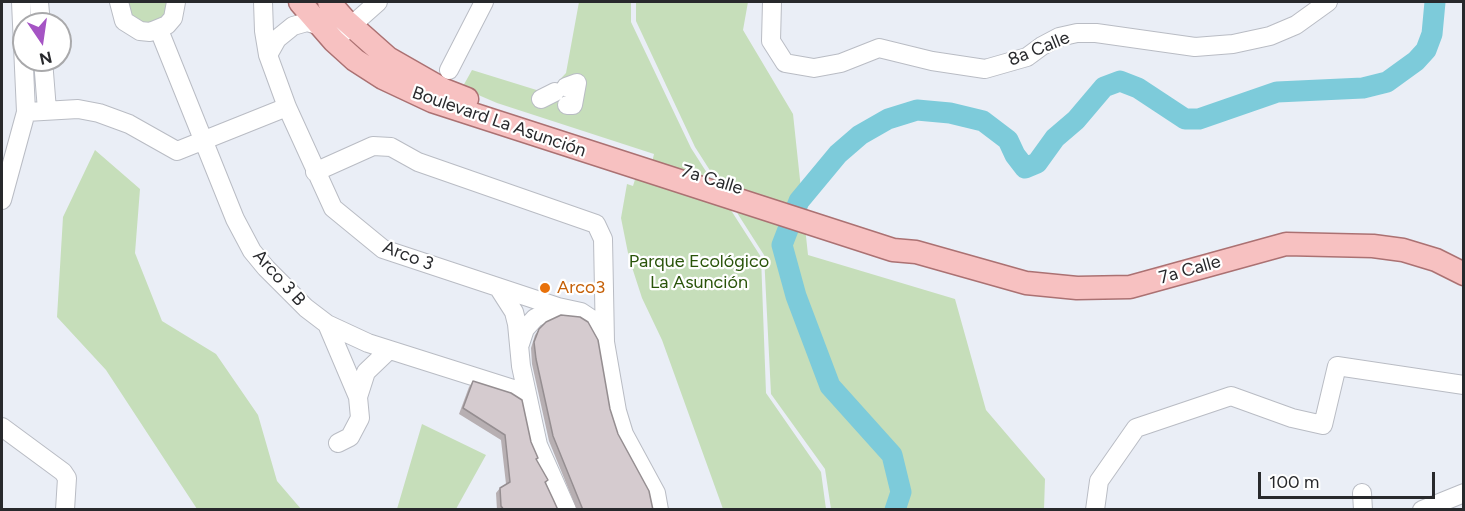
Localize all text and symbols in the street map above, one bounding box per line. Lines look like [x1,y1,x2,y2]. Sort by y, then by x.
north arrow [12,12,72,72]
street label: 8a Calle [1005,27,1073,71]
text: N [38,47,54,69]
street label: Boulevard La Asunción [409,82,589,162]
street label: 7a Calle [679,160,745,200]
street label: Arco 3 [380,236,436,276]
street label: Arco 3 B [248,245,310,311]
park label: Parque Ecológico La Asunción [629,251,769,294]
street label: 7a Calle [1157,251,1223,289]
place label: Arco3 [557,277,605,299]
marker: Arco3 [538,281,552,295]
scale bar [1261,460,1438,498]
text: 100 m [1269,471,1319,493]

